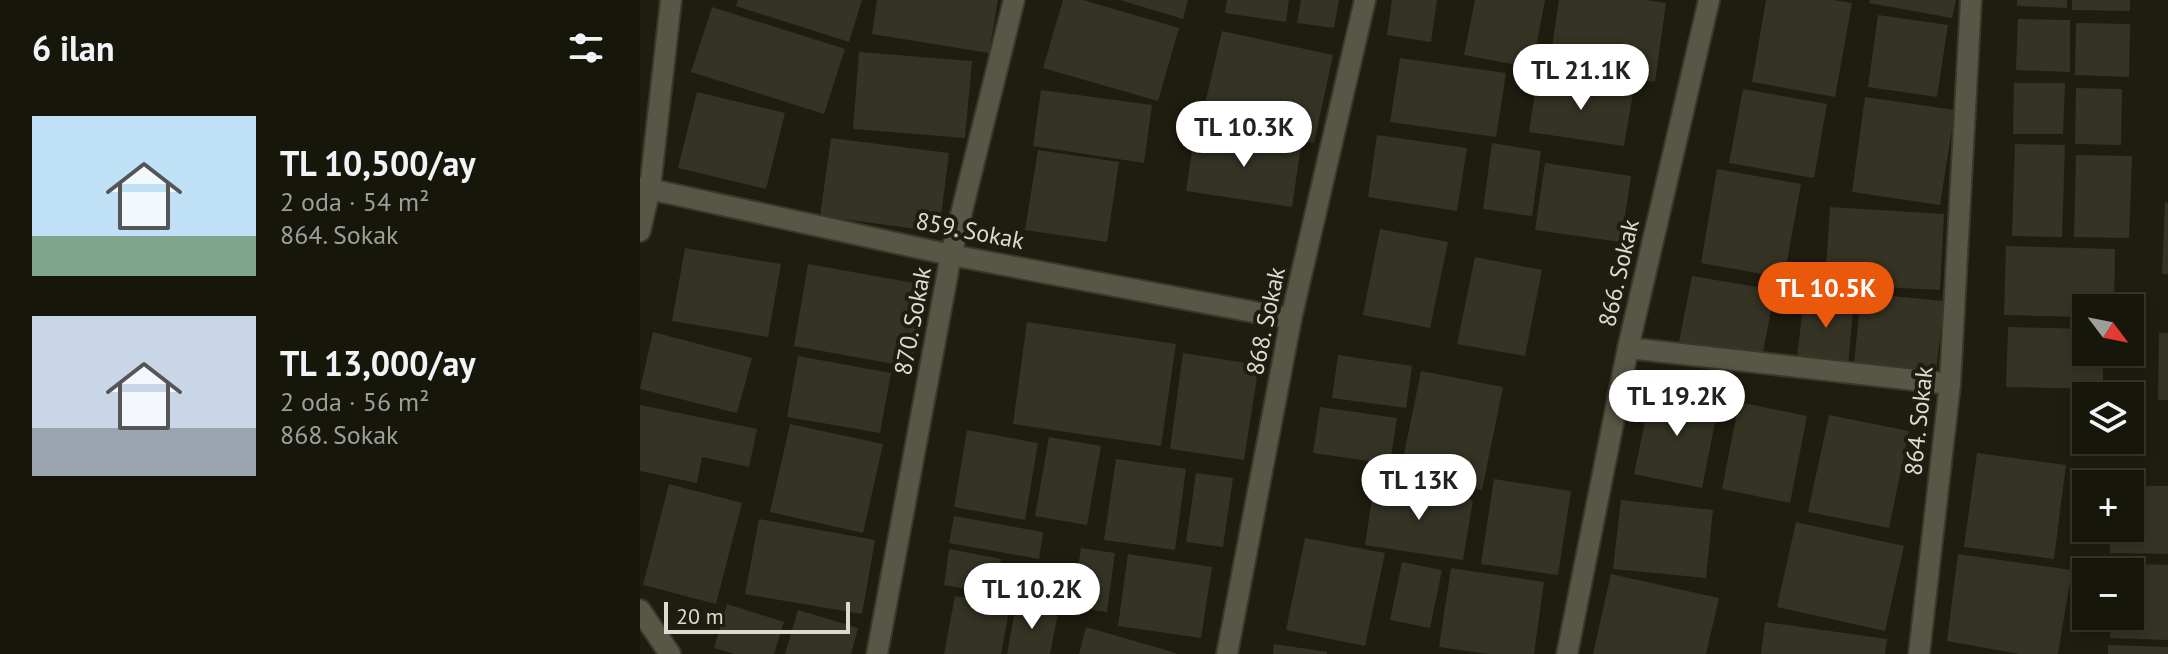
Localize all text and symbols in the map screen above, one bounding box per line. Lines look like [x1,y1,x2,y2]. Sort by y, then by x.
text: 6 ilan [32,26,114,70]
icon: filters [564,26,608,70]
pin: TL 21.1K [1498,44,1664,112]
text: TL 21.1K [1531,53,1631,86]
pin: TL 10.3K [1161,101,1327,169]
text: TL 10.3K [1194,110,1294,143]
text: TL 10,500/ay [280,141,476,185]
icon: home [96,148,192,244]
text: 2 oda · 54 m² [280,185,429,218]
street label: 859. Sokak [913,205,1027,256]
street label: 866. Sokak [1591,216,1646,330]
text: 864. Sokak [280,218,399,251]
pin: TL 10.5K [1743,262,1909,330]
street label: 870. Sokak [887,264,938,378]
street label: 868. Sokak [1239,264,1292,378]
text: TL 10.5K [1776,271,1876,304]
north arrow [2072,294,2144,366]
map controls [2072,294,2144,630]
text: TL 13,000/ay [280,341,476,385]
icon: home [96,348,192,444]
street label: 864. Sokak [1897,364,1940,477]
pin: TL 19.2K [1594,370,1760,438]
text: TL 19.2K [1627,379,1727,412]
button: layers [2072,382,2144,454]
text: 2 oda · 56 m² [280,385,429,418]
text: 868. Sokak [280,418,399,451]
pin: TL 13K [1354,454,1484,522]
text: TL 13K [1380,463,1459,496]
button: + [2072,470,2144,542]
button: − [2072,558,2144,630]
pin: TL 10.2K [949,563,1115,631]
text: TL 10.2K [982,572,1082,605]
scale bar [664,598,850,634]
text: 20 m [676,602,724,630]

